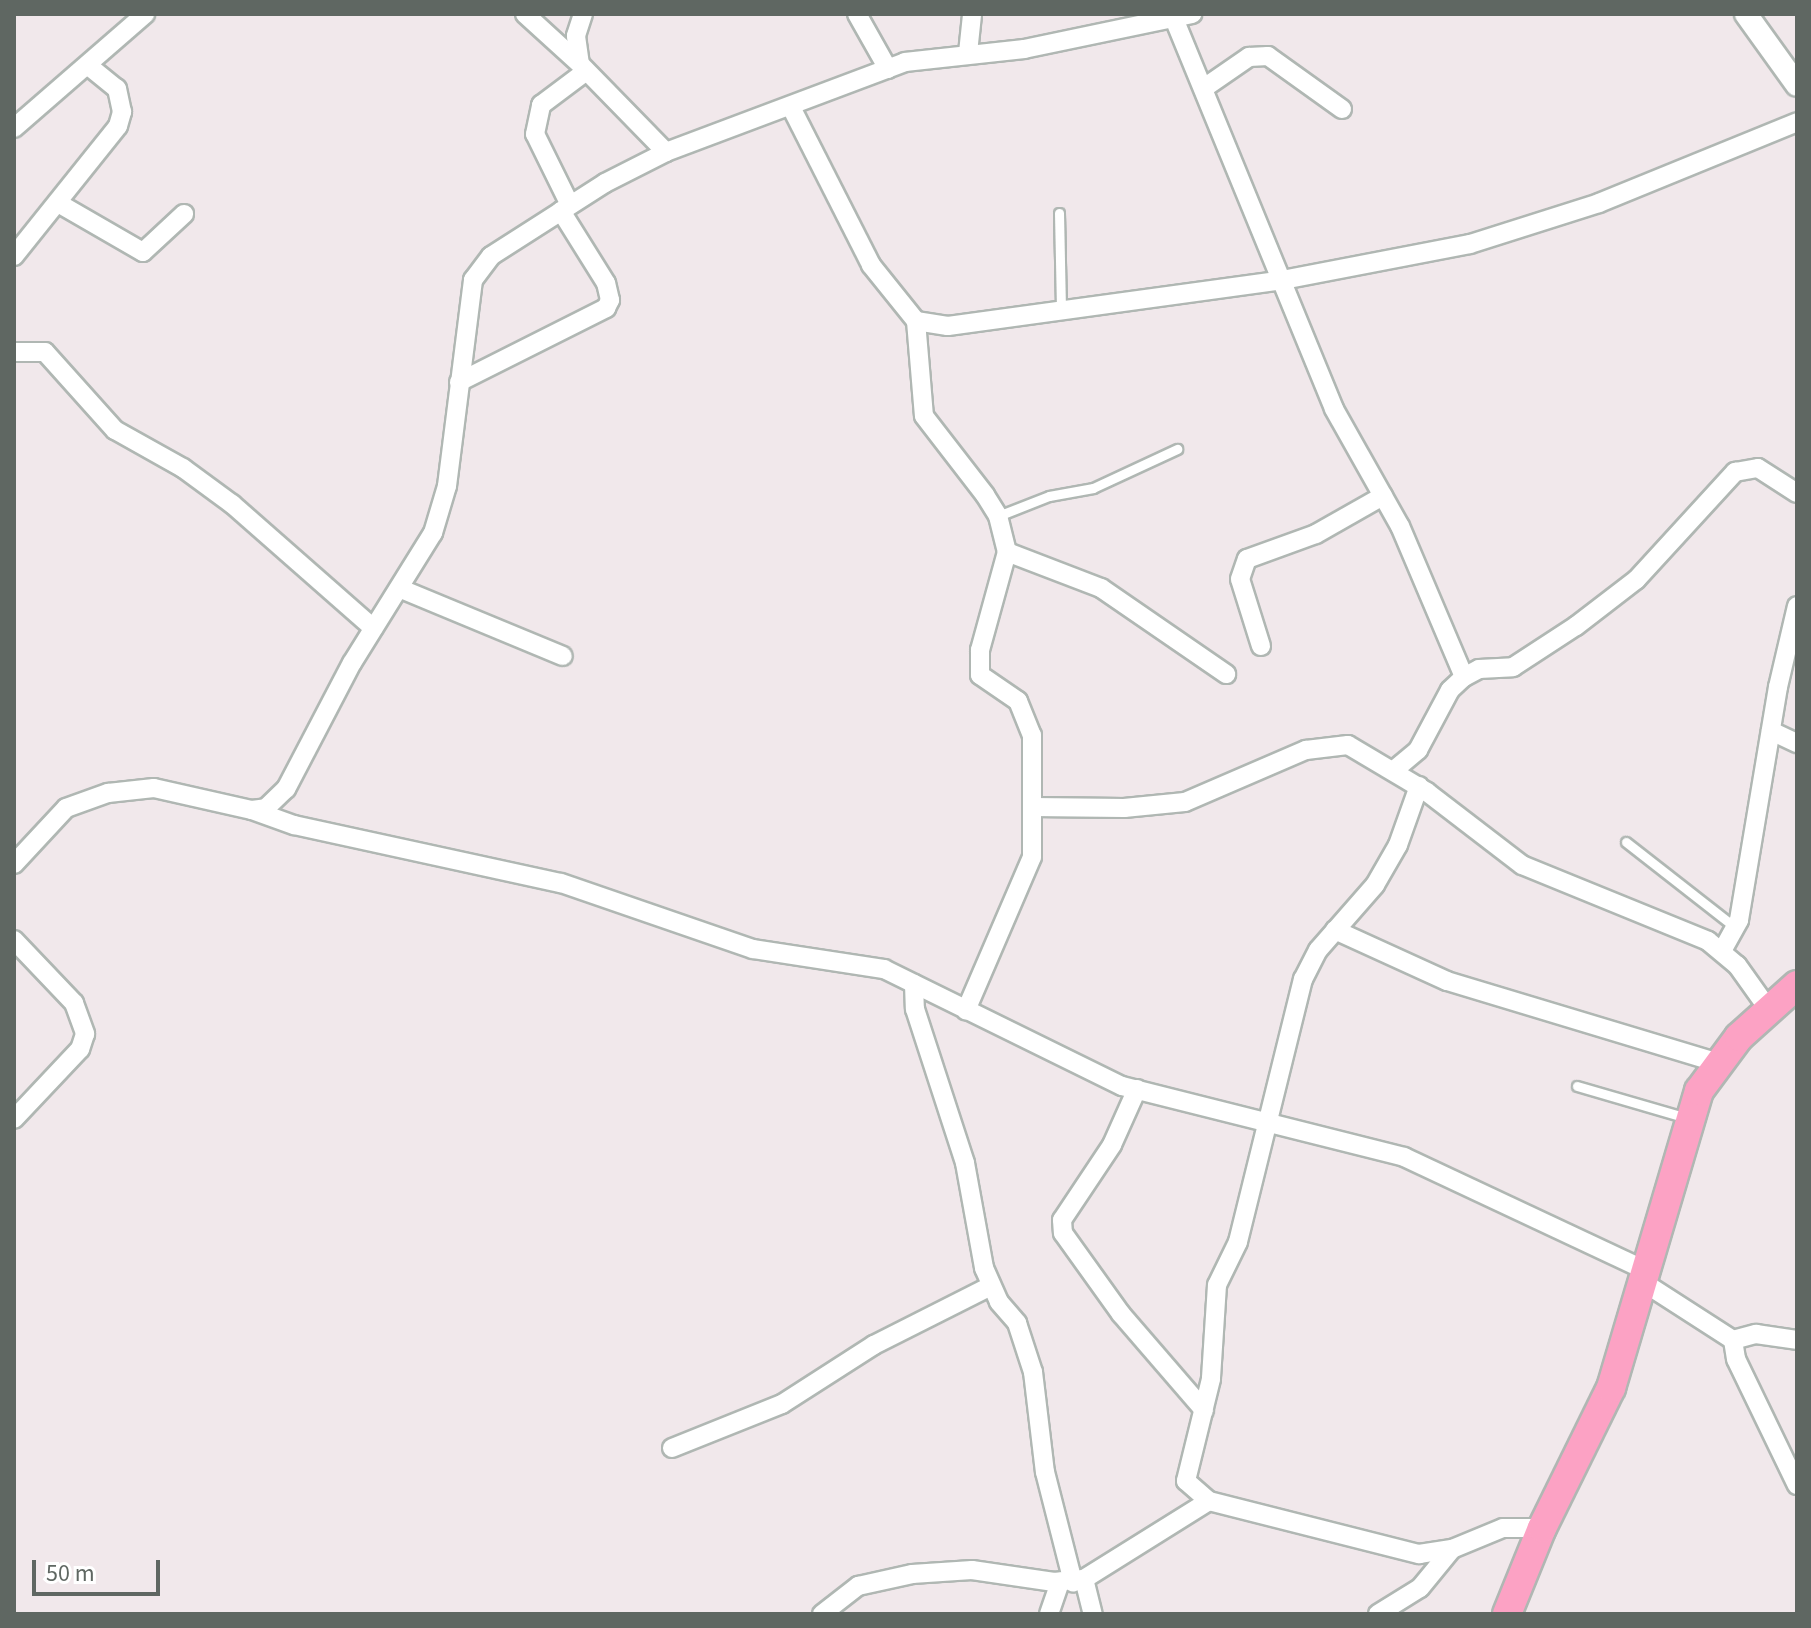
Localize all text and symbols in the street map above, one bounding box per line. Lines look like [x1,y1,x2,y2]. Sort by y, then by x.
scale bar [36,1544,164,1594]
text: 50 m [46,1556,95,1591]

